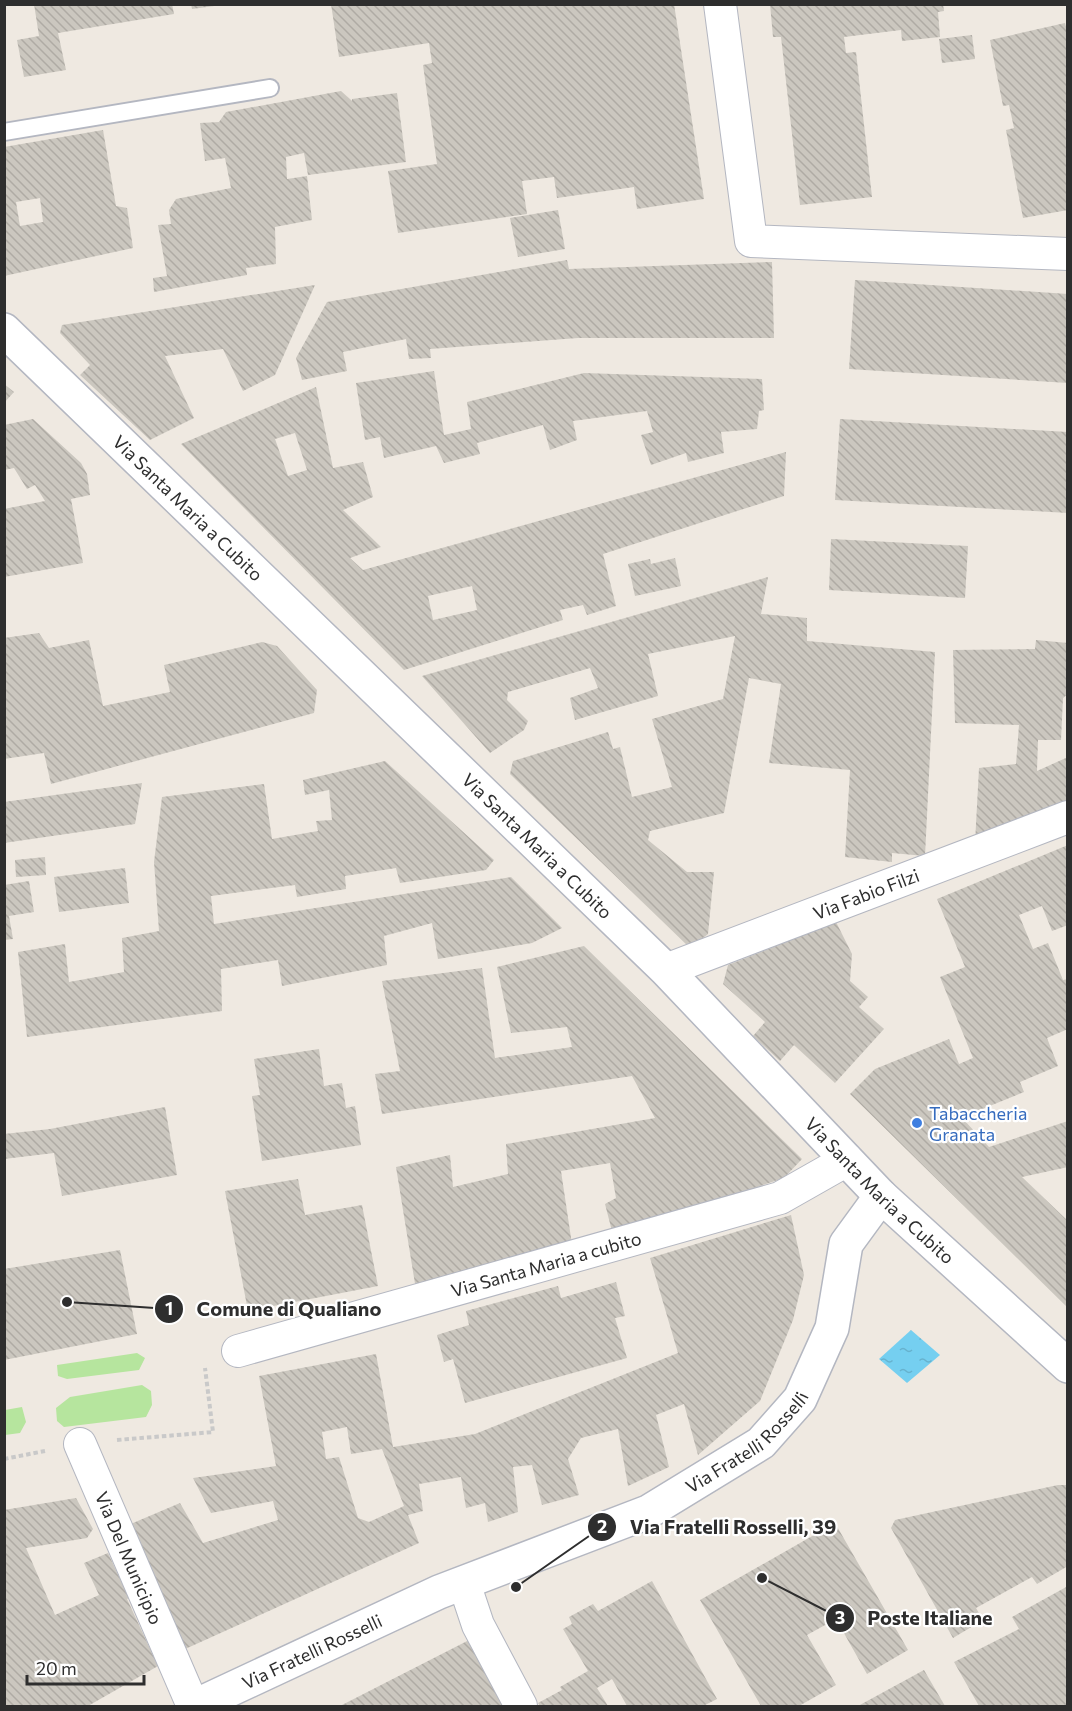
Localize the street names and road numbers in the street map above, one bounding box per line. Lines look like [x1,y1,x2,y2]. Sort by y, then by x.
street label: Via Santa Maria a Cubito [108,430,268,585]
street label: Via Santa Maria a Cubito [458,768,617,923]
street label: Via Fabio Filzi [810,864,922,924]
street label: Via Santa Maria a Cubito [801,1112,959,1268]
street label: Via Santa Maria a cubito [448,1227,644,1301]
street label: Via Fratelli Rosselli [681,1388,813,1497]
street label: Via Del Municipio [91,1488,167,1628]
street label: Via Fratelli Rosselli [238,1609,385,1694]

